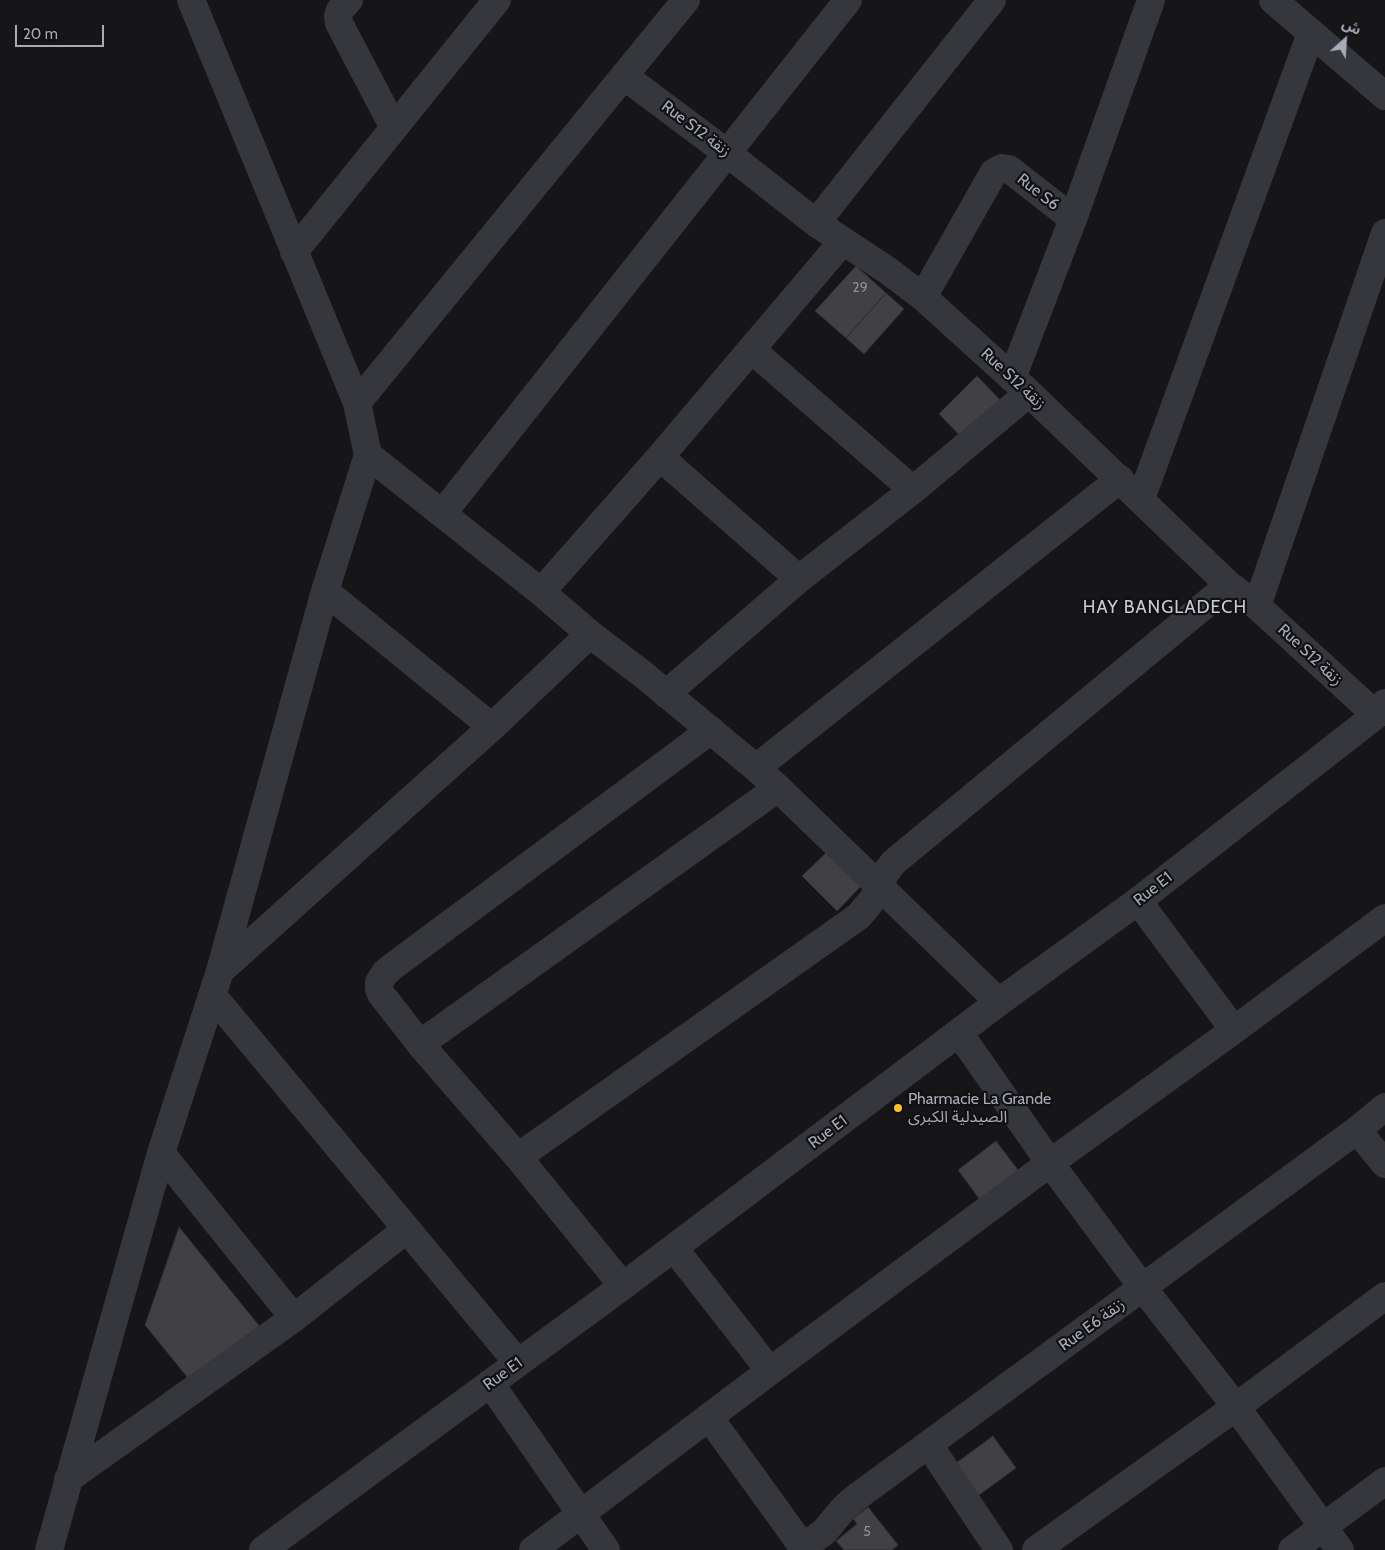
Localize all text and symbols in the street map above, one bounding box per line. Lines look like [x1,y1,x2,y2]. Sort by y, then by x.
text: ش [1339,14,1364,39]
scale bar [18,15,106,47]
north arrow [1320,15,1370,65]
text: 20 m [23,25,58,43]
street label: Rue S12 زنقة [658,97,734,161]
street label: Rue S6 [1013,170,1063,214]
house number: 29 [852,280,868,296]
street label: Rue S12 زنقة [977,344,1049,414]
district label: HAY BANGLADECH [1081,597,1249,619]
street label: Rue S12 زنقة [1274,620,1346,690]
street label: Rue E1 [1130,868,1176,910]
place label: Pharmacie La Grande الصيدلية الكبرى [908,1089,1051,1127]
marker: Pharmacie La Grande الصيدلية الكبرى [892,1102,904,1114]
street label: Rue E1 [805,1111,851,1153]
street label: Rue E6 زنقة [1055,1295,1129,1355]
street label: Rue E1 [480,1353,526,1395]
house number: 5 [863,1524,871,1540]

